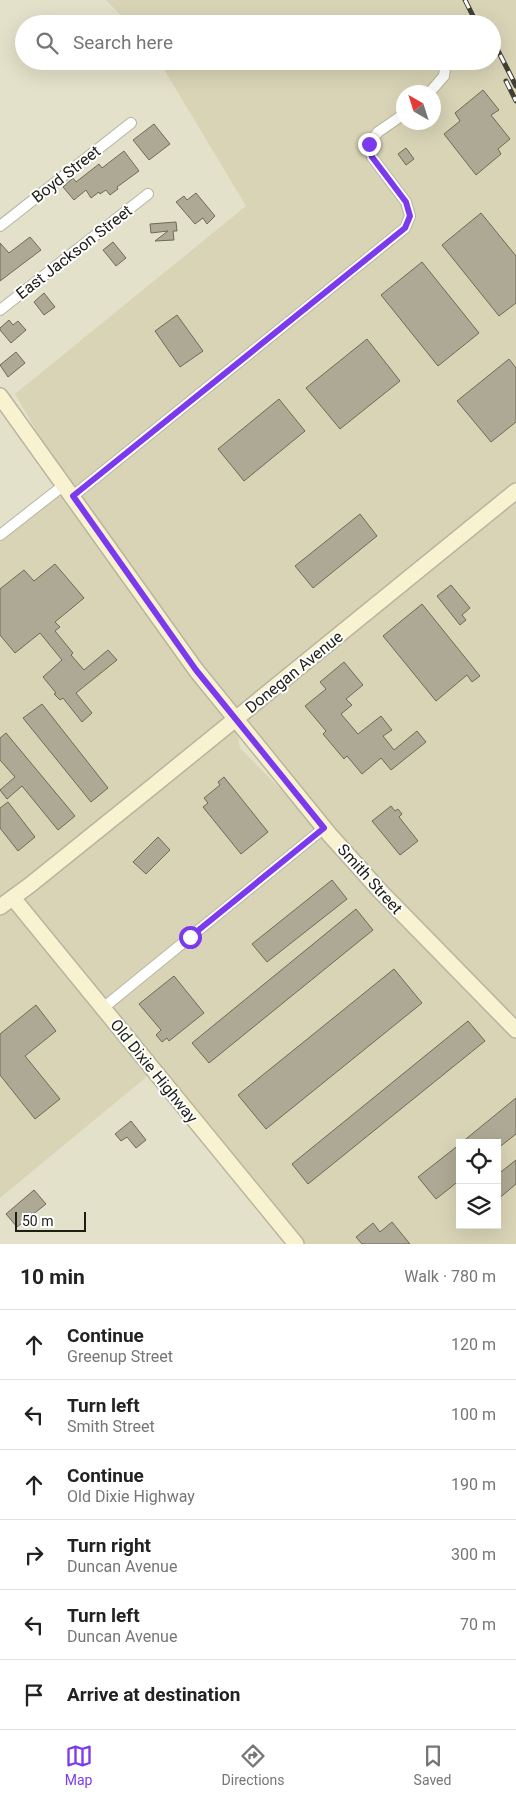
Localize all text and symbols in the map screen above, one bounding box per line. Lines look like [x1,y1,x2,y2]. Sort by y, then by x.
search box [15,15,501,70]
icon: search [33,29,61,57]
text: Search here [73,31,173,54]
north arrow [396,85,441,130]
route end [358,133,381,156]
street label: Boyd Street [28,141,104,207]
street label: East Jackson Street [12,201,136,303]
street label: Donegan Avenue [241,627,347,717]
street label: Smith Street [334,840,406,918]
route start [179,926,202,949]
street label: Old Dixie Highway [106,1015,202,1127]
map controls [456,1139,501,1229]
button: locate [456,1139,501,1184]
button: layers [456,1184,501,1229]
scale bar [15,1209,86,1232]
text: 50 m [22,1213,54,1229]
text: 10 min [20,1265,85,1289]
text: Walk · 780 m [404,1267,496,1286]
text: Continue [67,1324,144,1347]
icon: ahead [20,1331,48,1359]
text: 120 m [451,1335,496,1354]
text: Greenup Street [67,1347,173,1366]
text: Turn left [67,1394,140,1417]
icon: left [20,1401,48,1429]
text: 100 m [451,1405,496,1424]
text: Smith Street [67,1417,155,1436]
text: Continue [67,1464,144,1487]
icon: ahead [20,1471,48,1499]
text: 190 m [451,1475,496,1494]
text: Old Dixie Highway [67,1487,195,1506]
text: Turn right [67,1534,151,1557]
icon: right [20,1541,48,1569]
text: 300 m [451,1545,496,1564]
text: Duncan Avenue [67,1557,177,1576]
text: Turn left [67,1604,140,1627]
icon: left [20,1611,48,1639]
text: 70 m [460,1615,496,1634]
text: Duncan Avenue [67,1627,177,1646]
icon: arrive [20,1681,48,1709]
text: Arrive at destination [67,1683,240,1706]
tab: Map [65,1742,93,1788]
tab: Directions [222,1742,285,1788]
tab: Saved [414,1742,451,1788]

